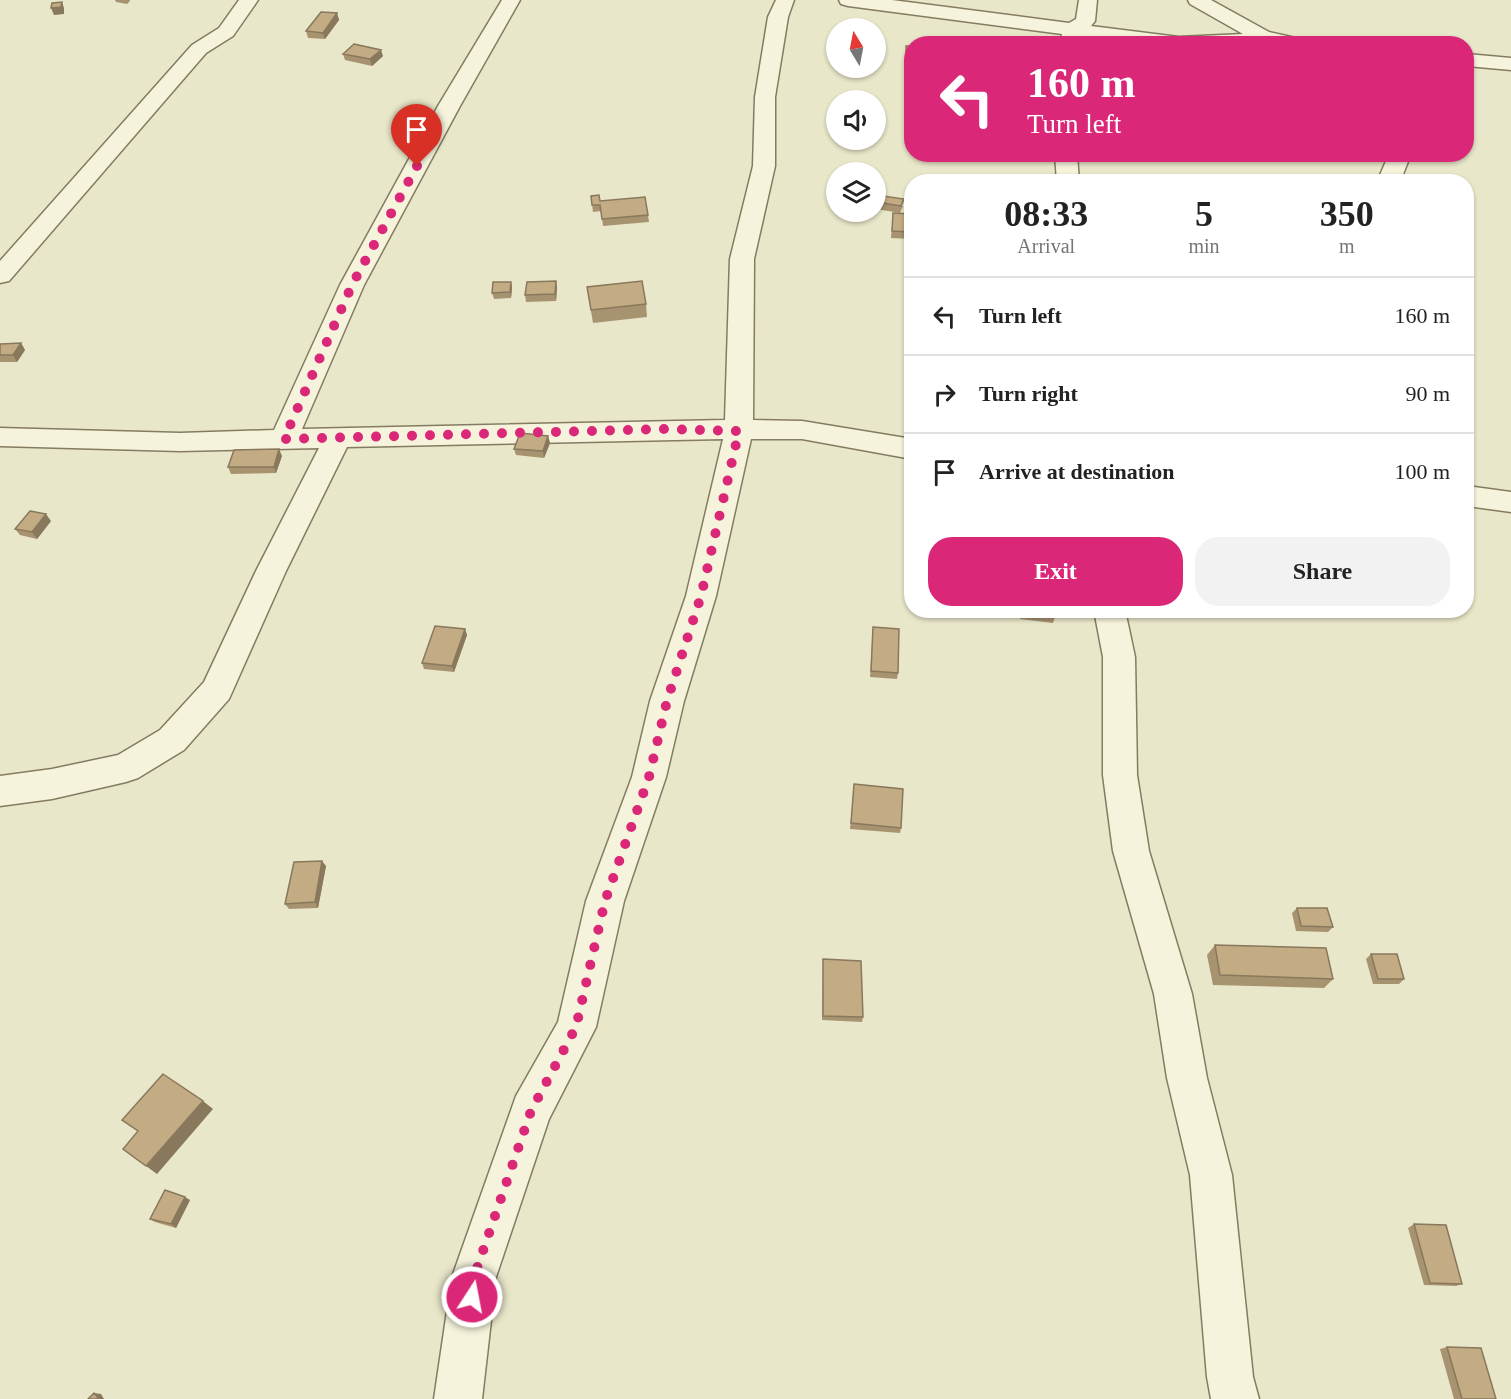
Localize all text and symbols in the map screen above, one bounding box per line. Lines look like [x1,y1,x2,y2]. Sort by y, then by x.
north arrow [826,18,886,78]
map controls [826,18,886,222]
icon: left [928,60,1006,138]
text: 160 m [1027,60,1136,106]
button: sound [826,90,886,150]
pin [391,104,442,166]
text: Turn left [1027,109,1121,139]
icon: arrive [400,113,433,146]
button: layers [826,162,886,222]
text: 08:33 [1004,194,1088,234]
text: 5 [1195,194,1213,234]
text: 350 [1320,194,1374,234]
text: Arrival [1017,235,1075,257]
text: min [1188,235,1220,257]
text: m [1339,235,1355,257]
icon: left [928,300,961,333]
text: Turn left [979,303,1062,328]
text: 160 m [1394,303,1450,328]
icon: right [928,378,961,411]
text: Turn right [979,381,1078,406]
text: 90 m [1405,381,1450,406]
icon: arrive [928,456,961,489]
text: Arrive at destination [979,459,1175,484]
text: 100 m [1394,459,1450,484]
button: Exit [928,537,1183,606]
button: Share [1195,537,1450,606]
position arrow [440,1265,504,1329]

